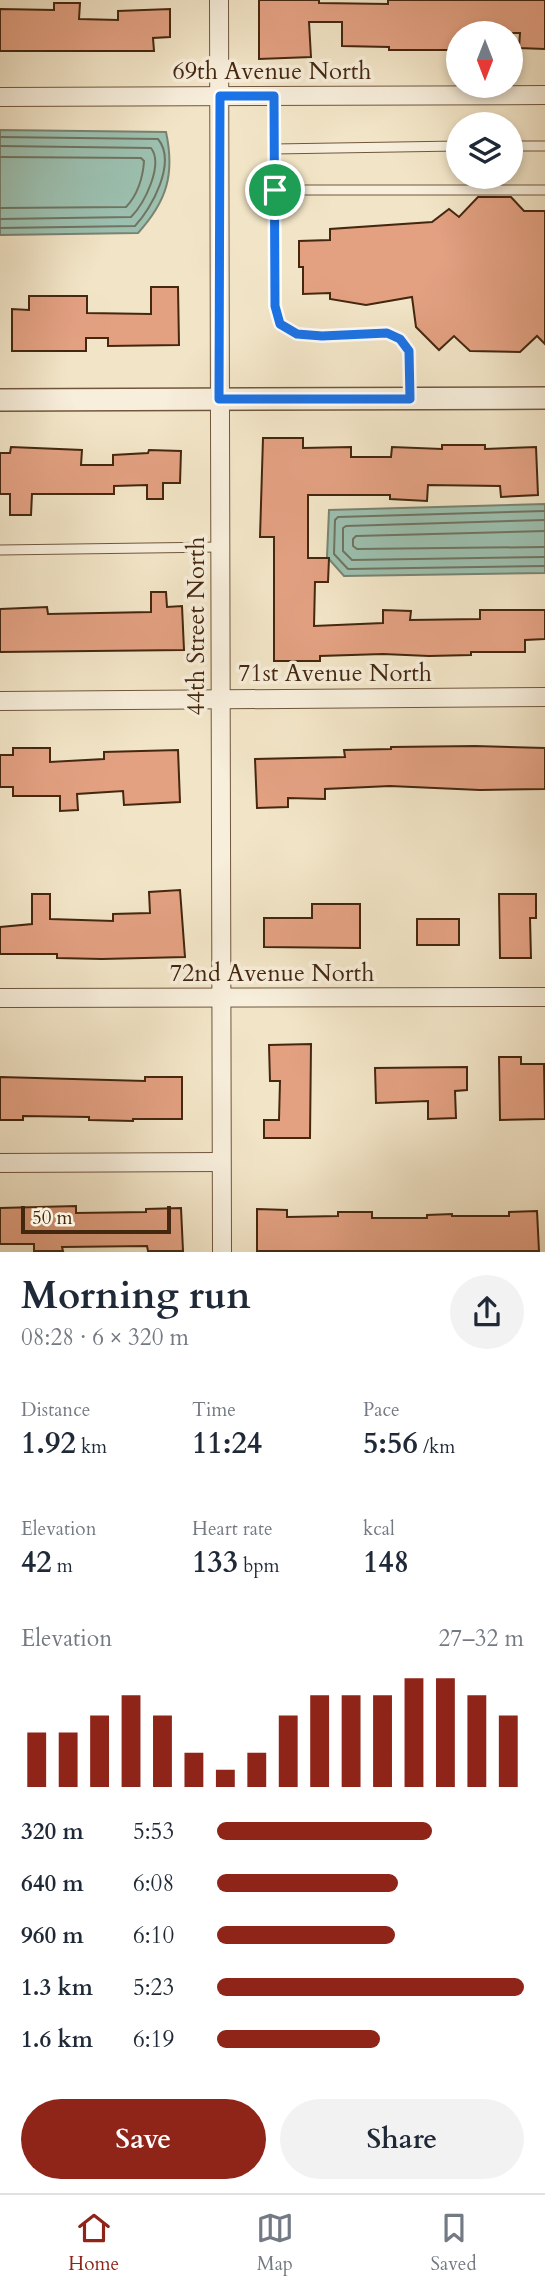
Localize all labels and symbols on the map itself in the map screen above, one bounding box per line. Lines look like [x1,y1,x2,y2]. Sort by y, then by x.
north arrow [446,21,523,98]
street label: 69th Avenue North [172,55,372,88]
pin [245,160,305,220]
street label: 44th Street North [180,537,213,715]
street label: 71st Avenue North [238,657,432,690]
street label: 72nd Avenue North [170,957,374,990]
scale bar [21,1202,172,1234]

